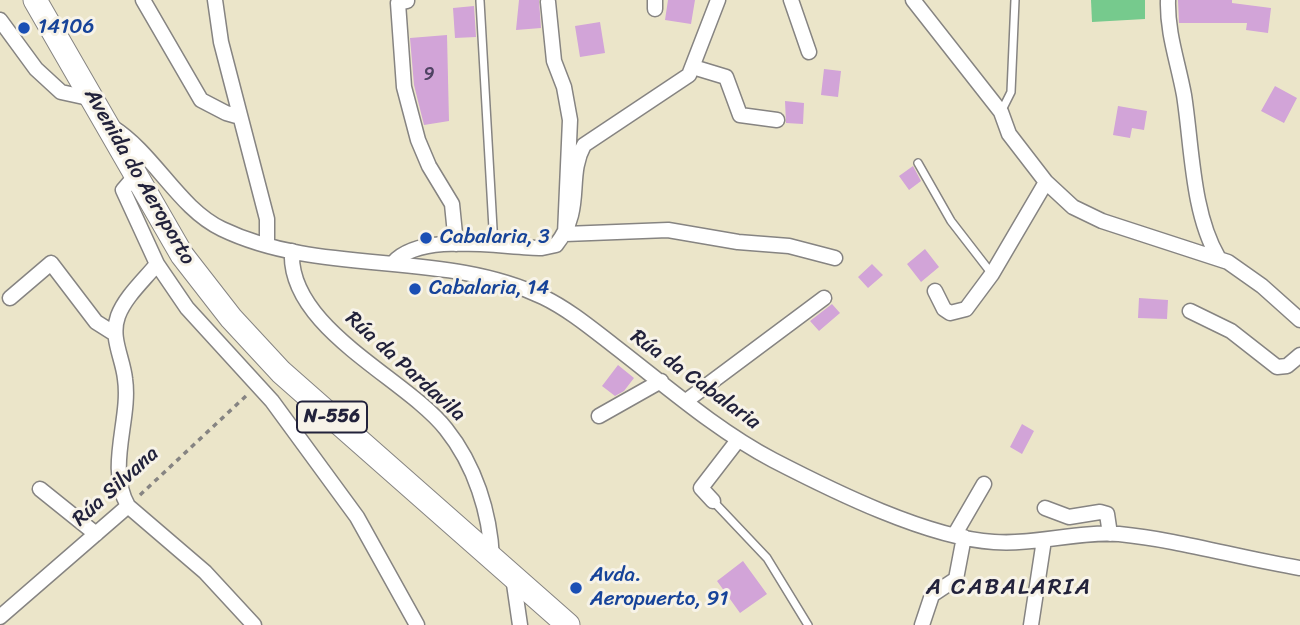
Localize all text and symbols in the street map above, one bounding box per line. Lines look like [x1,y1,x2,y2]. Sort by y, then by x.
place label: 14106 [38,15,94,41]
marker: 14106 [16,20,32,36]
house number: 9 [423,64,435,86]
street label: Avenida do Aeroporto [78,84,200,270]
place label: Cabalaria, 3 [440,225,550,251]
marker: Cabalaria, 3 [418,230,434,246]
place label: Cabalaria, 14 [429,276,549,302]
marker: Cabalaria, 14 [407,281,423,297]
street label: Rúa da Pardavila [340,307,470,427]
street label: Rúa da Cabalaria [625,324,765,436]
road number: N-556 [297,402,367,432]
street label: Rúa Silvana [68,442,164,532]
place label: Avda. Aeropuerto, 91 [590,563,728,613]
district label: A CABALARIA [927,574,1091,602]
marker: Avda. Aeropuerto, 91 [568,580,584,596]

